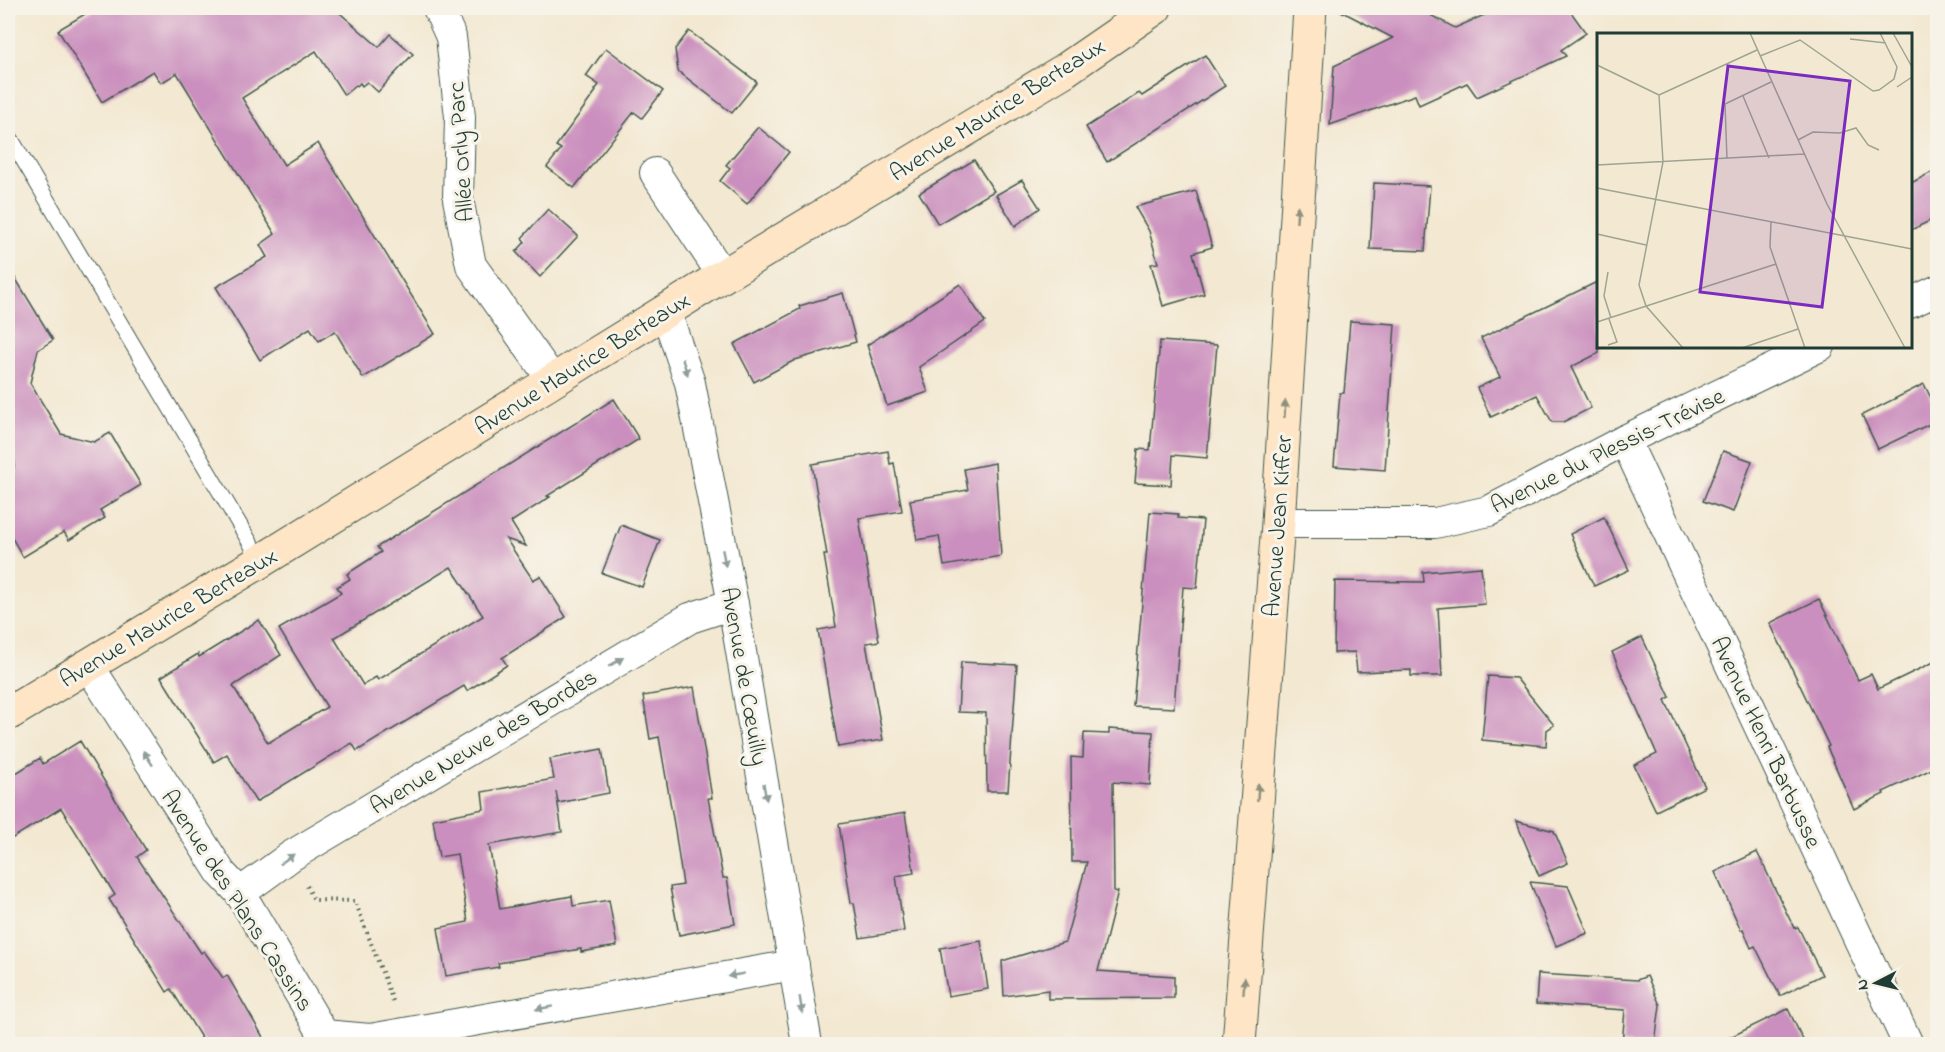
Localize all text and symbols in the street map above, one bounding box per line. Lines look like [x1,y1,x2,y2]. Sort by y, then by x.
street label: Avenue Maurice Berteaux [884,30,1113,192]
inset map [1597,33,1912,348]
street label: Allée Orly Parc [440,80,486,223]
one-way arrow [1293,205,1302,224]
street label: Avenue Maurice Berteaux [469,284,698,446]
one-way arrow [681,359,690,377]
street label: Avenue du Plessis-Trévise [1485,380,1731,524]
one-way arrow [1281,399,1290,418]
street label: Avenue Jean Kiffer [1256,433,1303,618]
street label: Avenue Maurice Berteaux [54,540,285,698]
one-way arrow [720,549,730,568]
street label: Avenue de Cœuilly [709,584,775,769]
street label: Avenue Henri Barbusse [1700,631,1829,855]
one-way arrow [608,656,624,667]
street label: Avenue Neuve des Bordes [364,661,605,825]
one-way arrow [142,750,153,766]
one-way arrow [761,782,770,801]
one-way arrow [1253,782,1263,801]
street label: Avenue des Plans Cassins [151,783,321,1019]
one-way arrow [278,853,294,865]
north arrow [1846,953,1906,1013]
one-way arrow [727,971,746,980]
one-way arrow [1239,977,1248,996]
text: N [1851,978,1876,991]
one-way arrow [796,995,805,1014]
one-way arrow [535,1004,554,1013]

